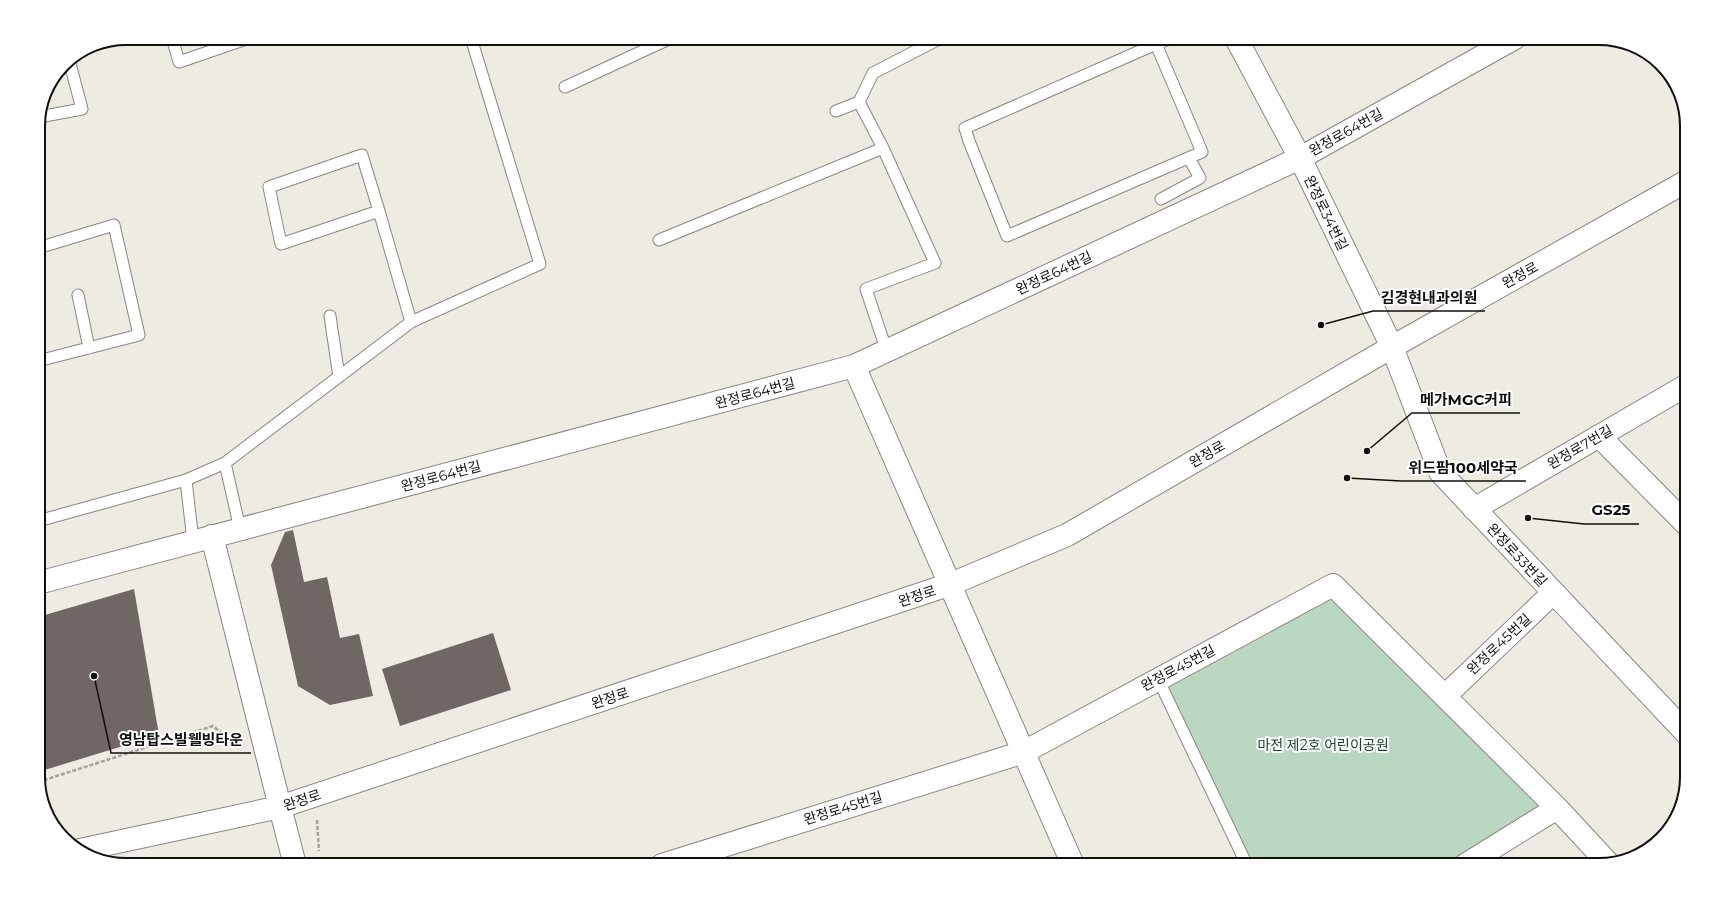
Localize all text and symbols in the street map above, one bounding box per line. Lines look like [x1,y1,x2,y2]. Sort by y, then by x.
street label: 완정로64번길 [1306,104,1386,160]
street label: 완정로34번길 [1300,172,1352,254]
street label: 완정로64번길 [1013,247,1095,299]
street label: 완정로 [1499,258,1541,292]
callout: 김경현내과의원 [1373,284,1485,311]
text: 김경현내과의원 [1381,288,1477,307]
street label: 완정로64번길 [713,374,797,412]
callout: 메가MGC커피 [1412,386,1520,413]
text: 메가MGC커피 [1420,390,1512,409]
street label: 완정로7번길 [1544,421,1616,473]
street label: 완정로 [1186,436,1228,471]
callout: 위드팜100세약국 [1401,454,1526,481]
street label: 완정로64번길 [399,457,483,495]
text: 위드팜100세약국 [1408,458,1518,477]
callout: GS25 [1584,497,1639,524]
text: GS25 [1592,500,1631,519]
street label: 완정로33번길 [1483,520,1551,590]
street label: 완정로 [896,581,938,611]
street label: 완정로45번길 [1463,610,1535,678]
street label: 완정로45번길 [1138,641,1218,695]
street label: 완정로 [589,683,631,713]
callout: 영남탑스빌웰빙타운 [111,726,251,753]
text: 영남탑스빌웰빙타운 [119,730,243,749]
park label: 마전 제2호 어린이공원 [1257,736,1389,754]
street label: 완정로 [281,785,323,815]
street label: 완정로45번길 [801,787,885,829]

